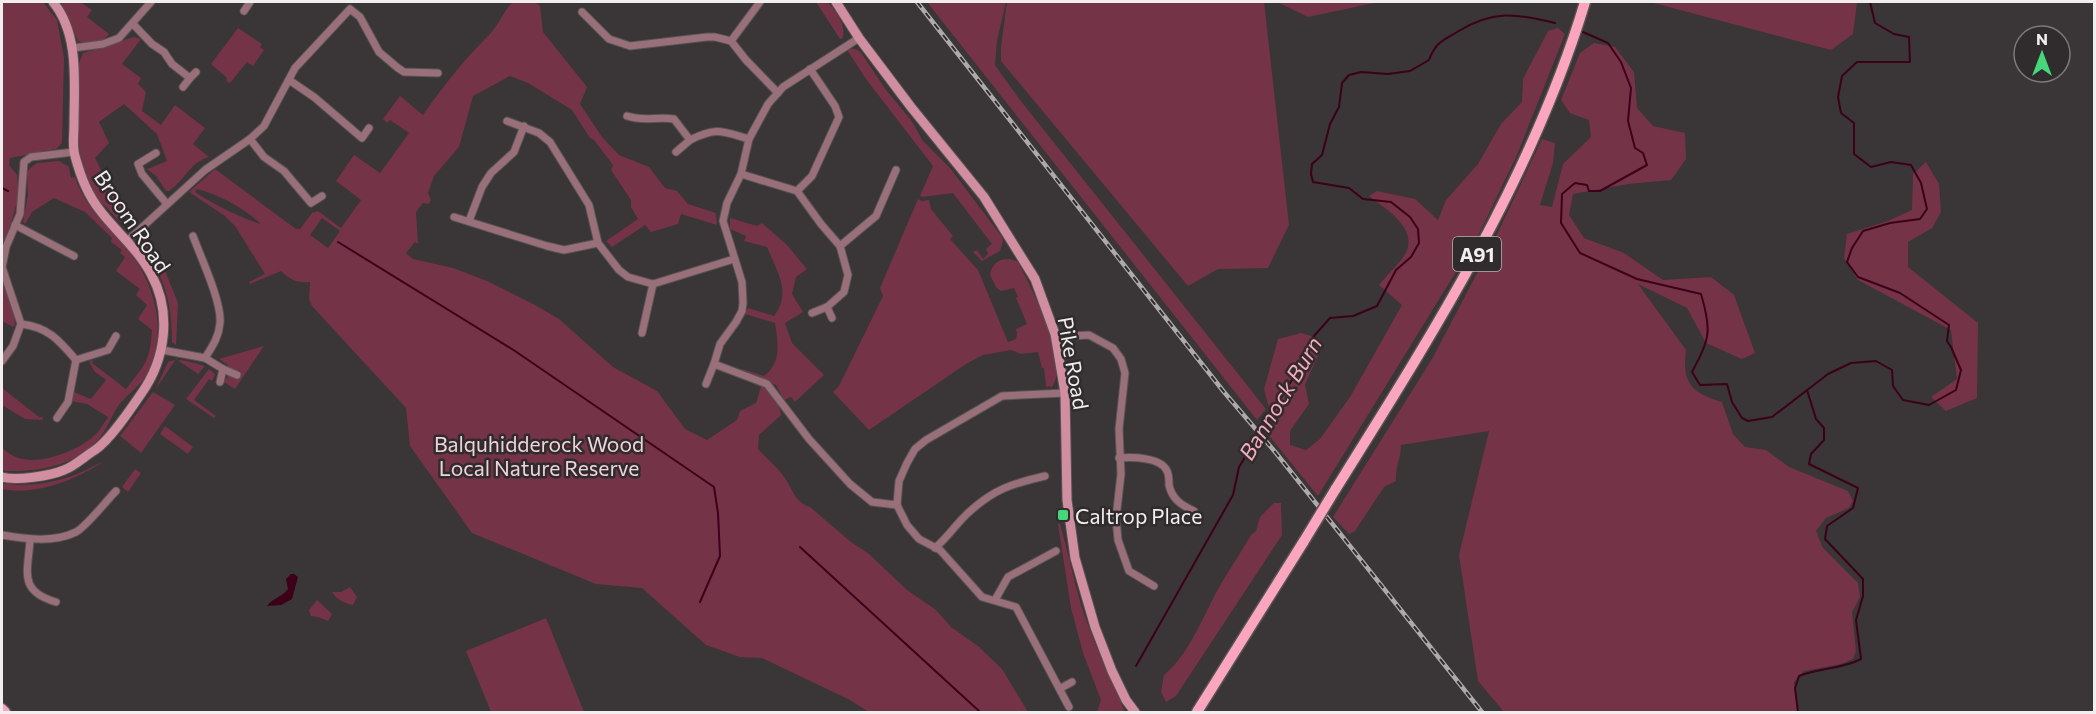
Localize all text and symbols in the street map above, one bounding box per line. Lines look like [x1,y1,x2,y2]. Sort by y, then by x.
north arrow [2012,24,2072,84]
text: N [2036,29,2048,48]
street label: Broom Road [90,165,176,277]
road number: A91 [1453,237,1501,271]
street label: Pike Road [1054,315,1094,411]
water label: Bannock Burn [1233,331,1327,465]
park label: Balquhidderock Wood Local Nature Reserve [434,431,644,480]
place label: Caltrop Place [1075,503,1202,528]
marker: Caltrop Place [1056,508,1070,522]

